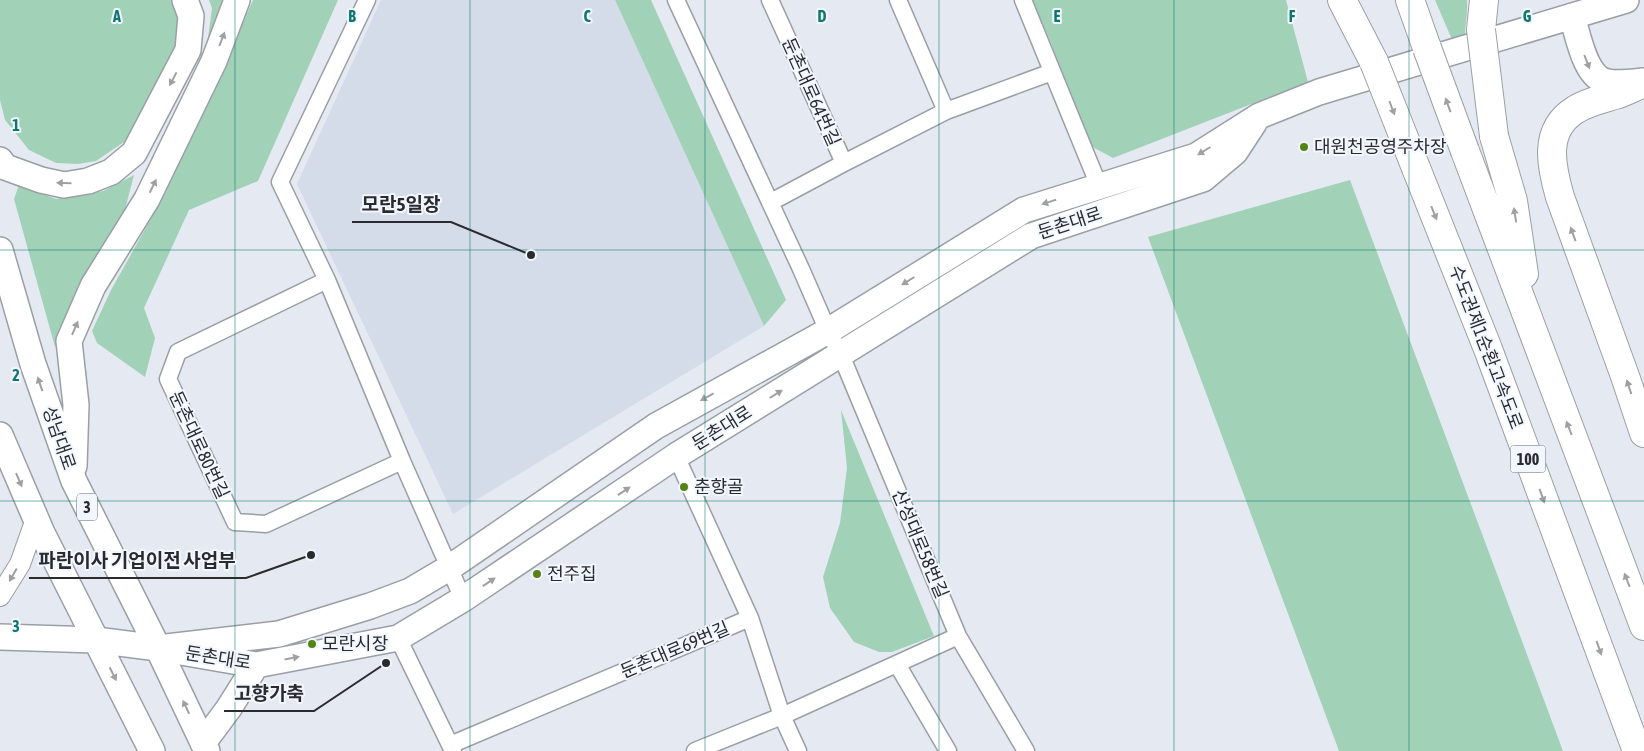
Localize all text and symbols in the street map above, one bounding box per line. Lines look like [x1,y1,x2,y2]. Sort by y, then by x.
text: A [112,7,121,25]
text: B [348,7,356,25]
text: C [583,7,591,25]
text: D [818,7,827,25]
text: E [1054,7,1061,25]
text: F [1289,7,1296,25]
text: G [1523,7,1532,25]
one-way arrow [218,31,226,46]
street label: 둔촌대로64번길 [778,34,845,149]
one-way arrow [1584,55,1591,70]
one-way arrow [169,71,177,86]
one-way arrow [1444,97,1452,112]
one-way arrow [1389,100,1396,115]
text: 1 [12,116,20,134]
place label: 대원천공영주차장 [1314,136,1446,157]
marker: 대원천공영주차장 [1298,141,1310,153]
one-way arrow [1197,146,1210,156]
one-way arrow [56,179,72,187]
one-way arrow [149,179,157,194]
callout: 모란5일장 [352,188,451,222]
text: 모란5일장 [362,193,440,215]
one-way arrow [1042,198,1057,206]
street label: 둔촌대로 [1035,202,1105,243]
one-way arrow [1430,206,1438,221]
one-way arrow [1511,207,1519,223]
one-way arrow [1569,226,1577,241]
street label: 수도권제1순환고속도로 [1445,262,1527,432]
one-way arrow [902,277,915,286]
one-way arrow [71,321,79,335]
text: 2 [12,366,20,384]
one-way arrow [36,376,44,391]
one-way arrow [1624,379,1632,394]
street label: 둔촌대로80번길 [165,388,234,502]
one-way arrow [769,390,783,399]
one-way arrow [701,393,714,402]
street label: 둔촌대로 [688,401,755,454]
street label: 성남대로 [39,403,80,473]
one-way arrow [1565,421,1572,436]
road number: 100 [1510,446,1546,472]
one-way arrow [16,473,24,487]
place label: 춘향골 [694,476,744,497]
marker: 춘향골 [678,481,690,493]
one-way arrow [618,486,631,496]
street label: 산성대로58번길 [888,486,953,601]
one-way arrow [1538,489,1546,504]
road number: 3 [77,494,97,520]
callout: 파란이사 기업이전 사업부 [29,544,246,578]
text: 파란이사 기업이전 사업부 [38,549,236,571]
place label: 전주집 [547,563,597,584]
one-way arrow [9,568,18,581]
marker: 전주집 [531,568,543,580]
one-way arrow [1623,573,1630,588]
one-way arrow [483,577,496,587]
text: 3 [12,617,20,635]
street label: 둔촌대로69번길 [617,617,732,682]
place label: 모란시장 [322,633,388,654]
marker: 모란시장 [306,638,318,650]
one-way arrow [1595,641,1603,656]
street label: 둔촌대로 [184,642,252,673]
one-way arrow [285,654,300,662]
one-way arrow [109,666,117,681]
callout: 고향가축 [224,677,314,711]
text: 고향가축 [234,682,304,704]
one-way arrow [181,700,189,714]

